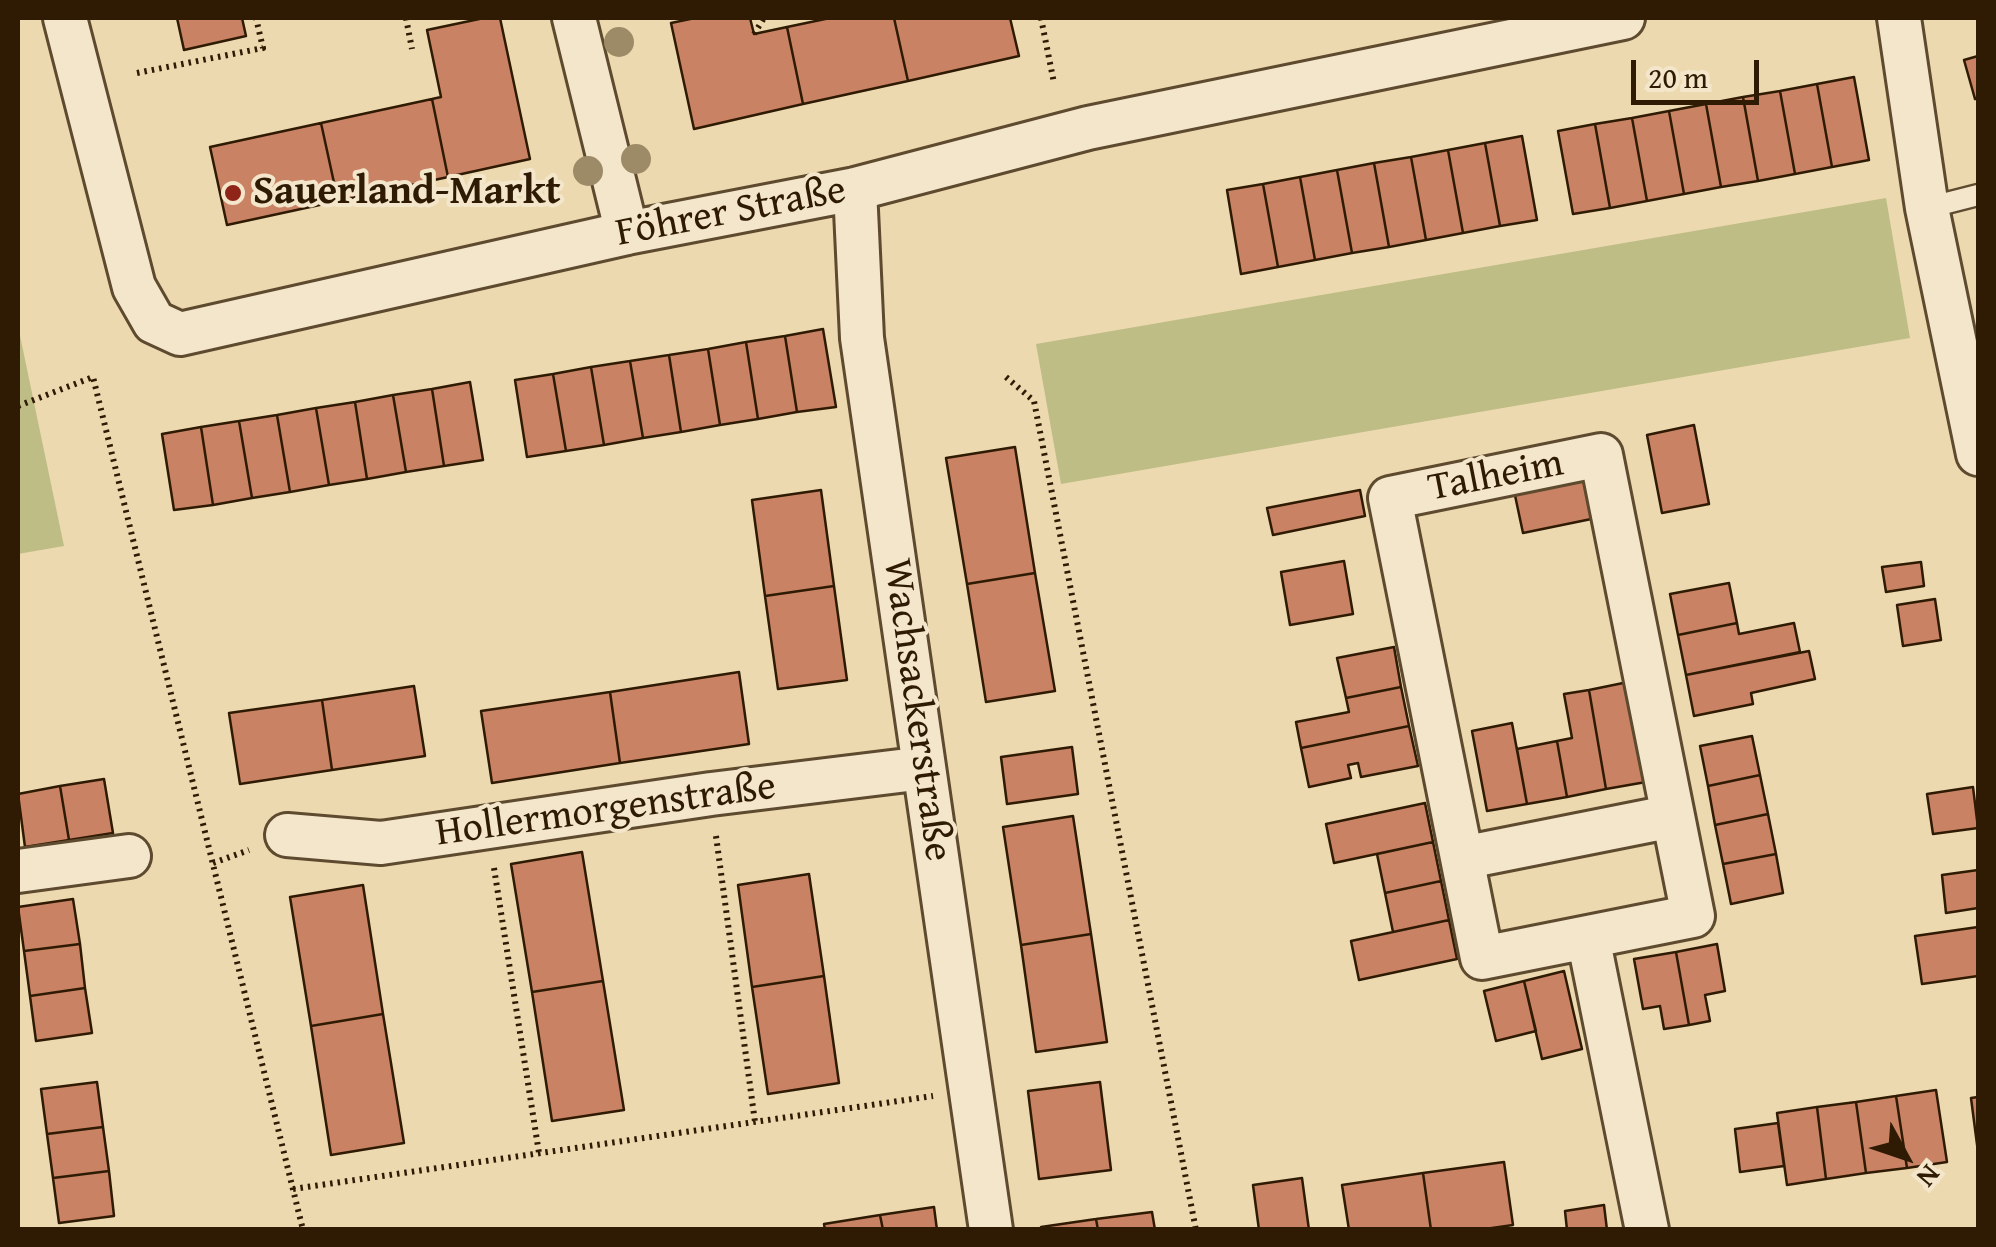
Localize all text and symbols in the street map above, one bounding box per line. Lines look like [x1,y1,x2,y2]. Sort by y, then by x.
scale bar [1636,40,1764,102]
text: 20 m [1648,55,1708,99]
street label: Föhrer Straße [612,167,850,259]
place label: Sauerland-Markt [253,169,561,217]
marker: Sauerland-Markt [222,182,244,204]
street label: Talheim [1425,440,1567,514]
street label: Wachsackerstraße [871,556,961,864]
street label: Hollermorgenstraße [433,763,779,859]
north arrow [1856,1107,1956,1207]
text: N [1908,1156,1951,1197]

